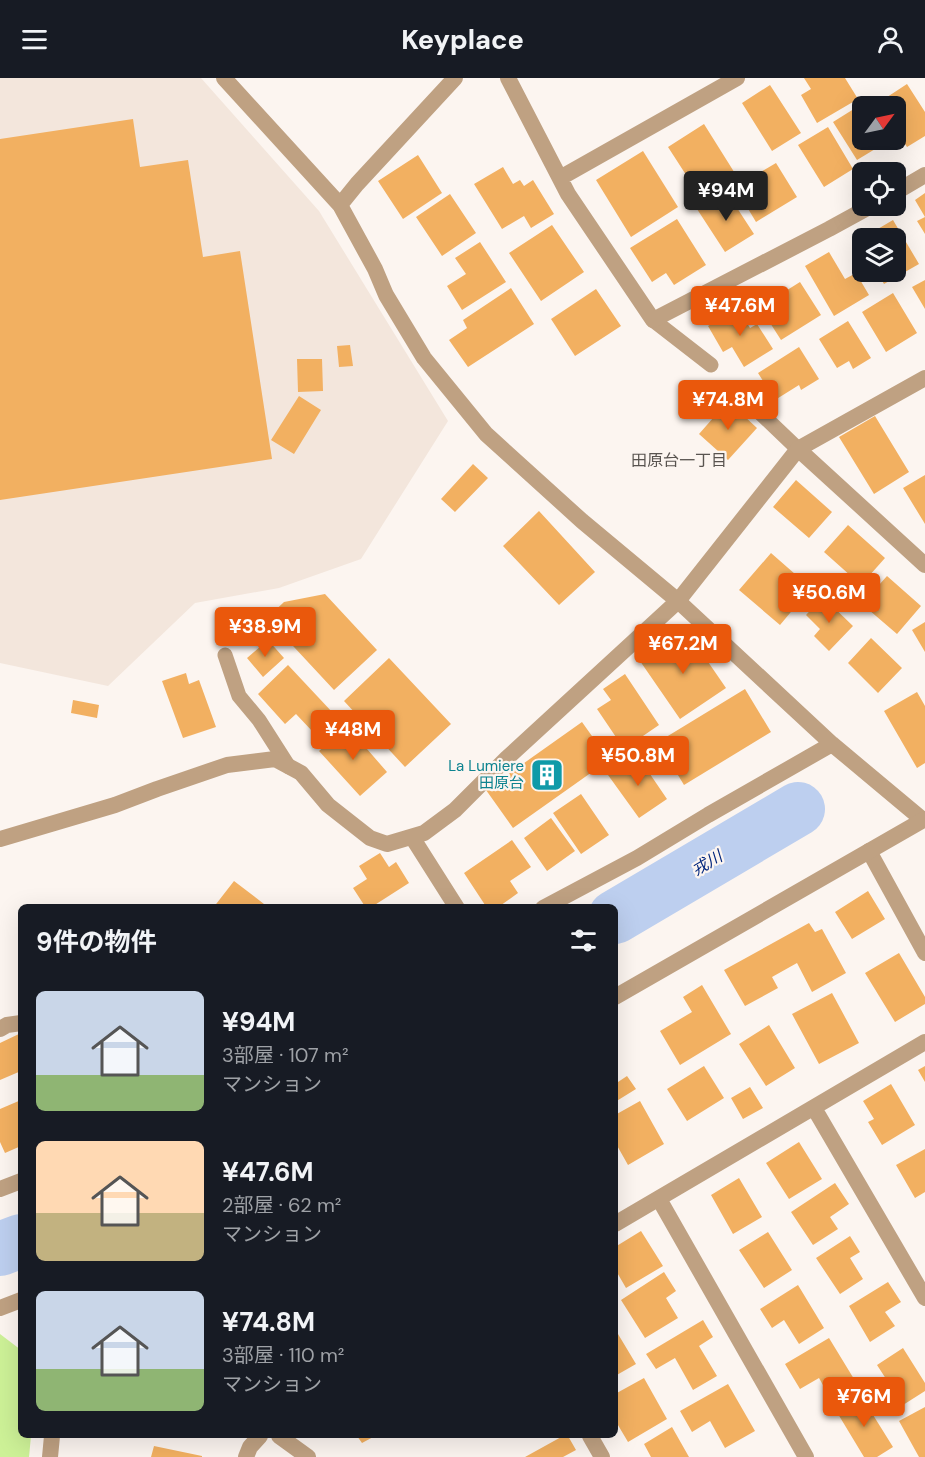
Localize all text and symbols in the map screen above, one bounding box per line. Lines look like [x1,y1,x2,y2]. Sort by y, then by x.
text: Keyplace [401,22,524,57]
icon: menu [18,23,51,56]
icon: person [874,23,907,56]
north arrow [852,96,906,150]
map controls [852,96,906,282]
button: locate [852,162,906,216]
pin: ¥94M [690,171,762,222]
text: ¥94M [698,177,754,203]
button: layers [852,228,906,282]
pin: ¥47.6M [691,286,789,337]
text: ¥47.6M [705,292,775,318]
pin: ¥74.8M [679,380,777,431]
text: ¥74.8M [692,386,764,412]
district label: 田原台一丁目 [631,450,727,471]
pin: ¥50.6M [780,573,878,624]
text: ¥50.6M [792,579,866,605]
pin: ¥38.9M [216,607,314,658]
text: ¥38.9M [229,613,301,639]
pin: ¥67.2M [634,624,732,675]
text: ¥67.2M [648,630,718,656]
pin: ¥48M [317,710,389,761]
text: ¥48M [325,716,381,742]
pin: ¥50.8M [589,736,687,787]
text: ¥50.8M [601,742,675,768]
place label: La Lumiere 田原台 [448,756,524,793]
building icon: La Lumiere 田原台 [529,757,565,793]
water label: 戎川 [688,845,728,880]
icon: filters [567,924,600,957]
text: 9件の物件 [36,925,157,959]
text: ¥94M [222,1005,295,1039]
icon: home [84,1015,156,1087]
text: 3部屋 · 107 m² [222,1042,348,1068]
text: マンション [222,1071,322,1097]
text: ¥47.6M [222,1155,314,1189]
icon: home [84,1165,156,1237]
text: 2部屋 · 62 m² [222,1192,341,1218]
text: マンション [222,1221,322,1247]
text: ¥74.8M [222,1305,315,1339]
icon: home [84,1315,156,1387]
text: 3部屋 · 110 m² [222,1342,344,1368]
text: マンション [222,1371,322,1397]
pin: ¥76M [828,1377,900,1428]
text: ¥76M [837,1383,891,1409]

